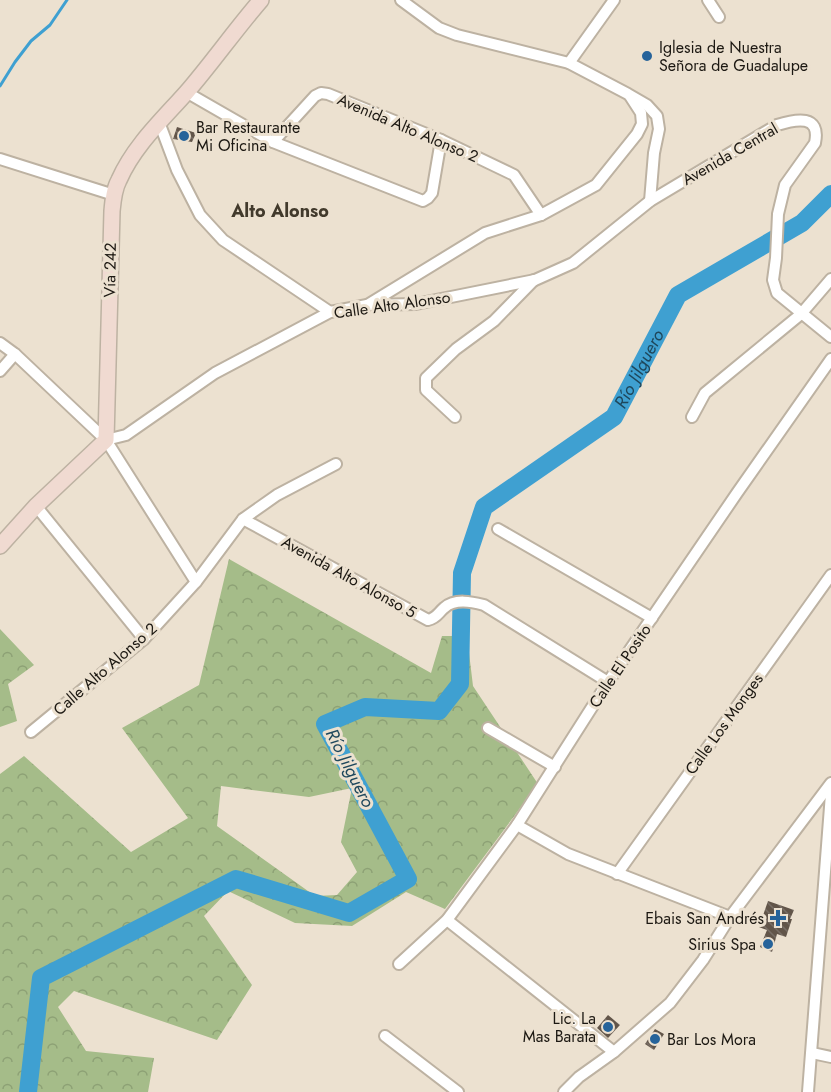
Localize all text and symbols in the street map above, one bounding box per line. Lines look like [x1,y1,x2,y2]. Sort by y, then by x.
place label: Iglesia de Nuestra Señora de Guadalupe [659,36,808,77]
marker: Iglesia de Nuestra Señora de Guadalupe [640,49,654,63]
street label: Avenida Alto Alonso 2 [334,88,482,168]
place label: Bar Restaurante Mi Oficina [196,116,300,157]
street label: Avenida Central [678,117,782,191]
marker: Bar Restaurante Mi Oficina [177,129,191,143]
district label: Alto Alonso [230,198,329,224]
street label: Vía 242 [98,242,122,298]
street label: Calle Alto Alonso [332,285,452,325]
water label: Río Jilguero [608,325,671,413]
street label: Avenida Alto Alonso 5 [277,530,421,624]
street label: Calle Alto Alonso 2 [48,617,162,721]
street label: Calle El Posito [583,619,657,712]
street label: Calle Los Monges [679,669,769,779]
water label: Río Jilguero [319,724,381,812]
place label: Ebais San Andrés [645,907,764,930]
marker: Ebais San Andrés [769,909,787,927]
place label: Sirius Spa [688,933,756,956]
marker: Sirius Spa [761,937,775,951]
place label: Lic. La Mas Barata [523,1007,596,1048]
marker: Lic. La Mas Barata [601,1020,615,1034]
place label: Bar Los Mora [667,1028,756,1051]
marker: Bar Los Mora [648,1032,662,1046]

